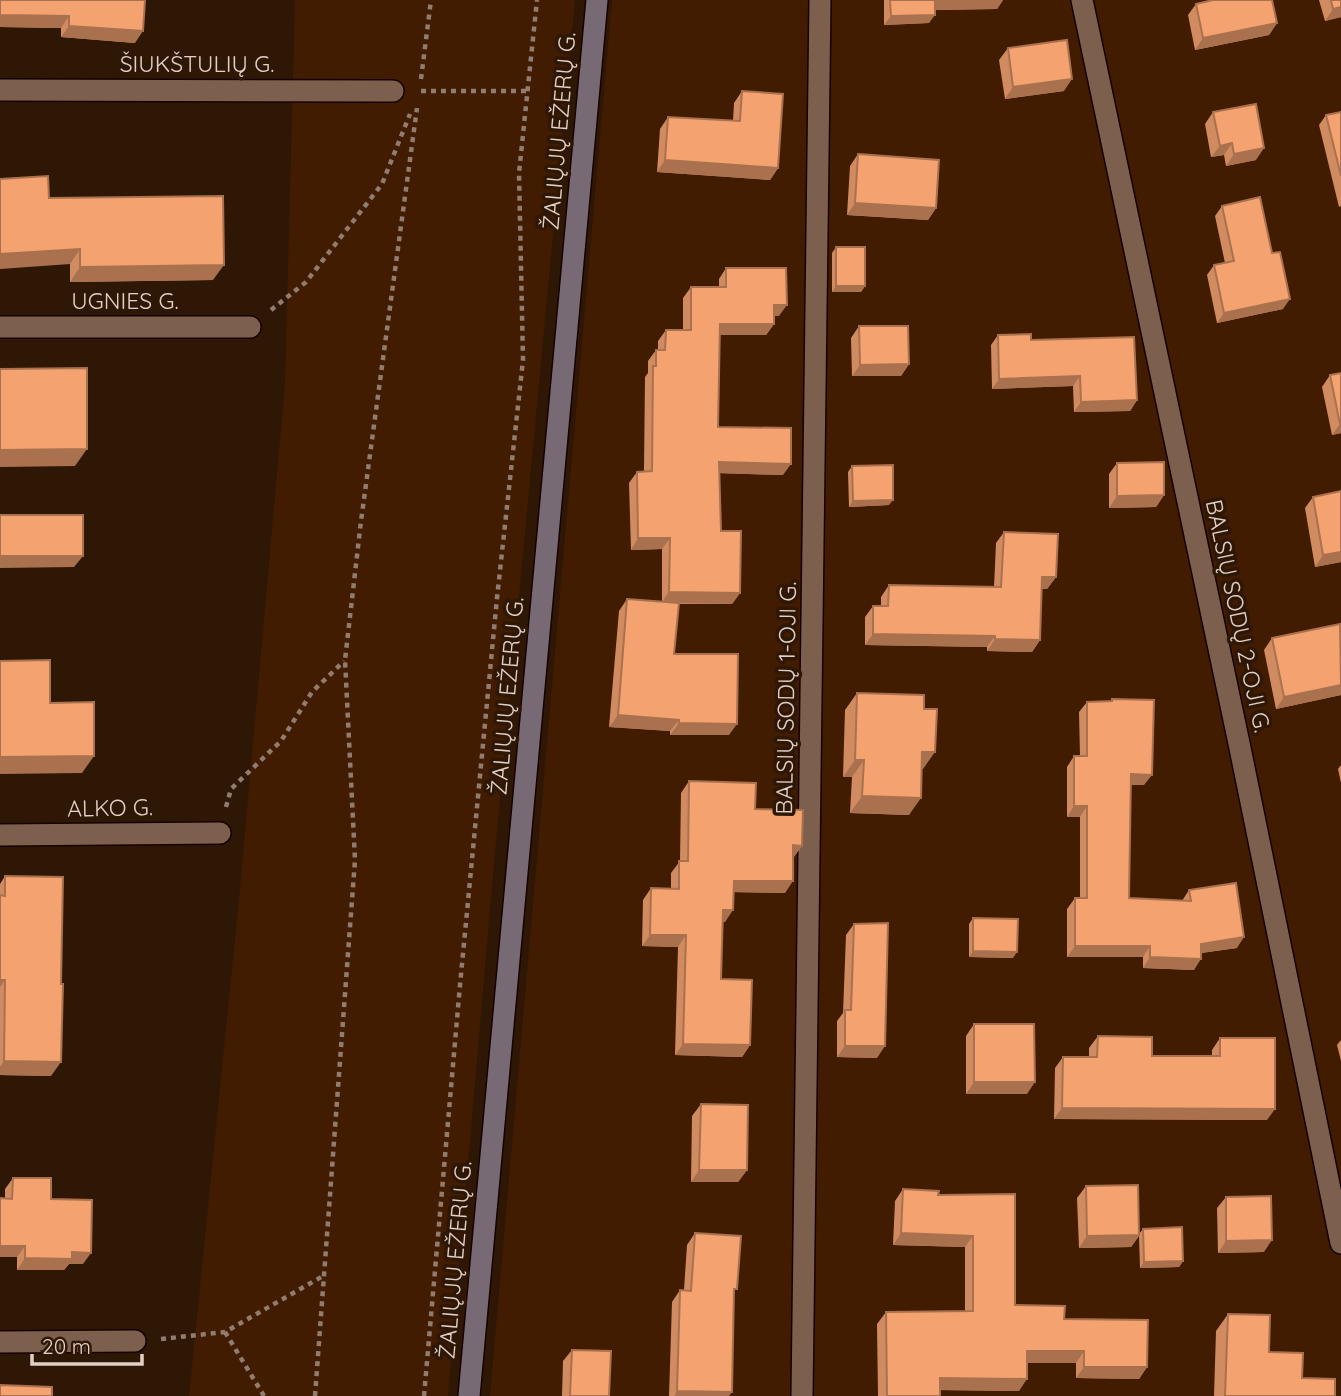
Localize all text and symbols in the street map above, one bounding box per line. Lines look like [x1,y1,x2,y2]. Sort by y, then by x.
street label: ŽALIŲJŲ EŽERŲ G. [535,31,582,231]
street label: ŠIUKŠTULIŲ G. [120,49,274,78]
street label: UGNIES G. [71,286,179,315]
street label: BALSIŲ SODŲ 2-OJI G. [1200,497,1277,735]
street label: BALSIŲ SODŲ 1-OJI G. [769,581,802,815]
street label: ŽALIŲJŲ EŽERŲ G. [483,596,530,796]
street label: ALKO G. [67,792,153,823]
street label: ŽALIŲJŲ EŽERŲ G. [431,1160,478,1360]
scale bar [32,1322,142,1366]
text: 20 m [42,1333,91,1359]

